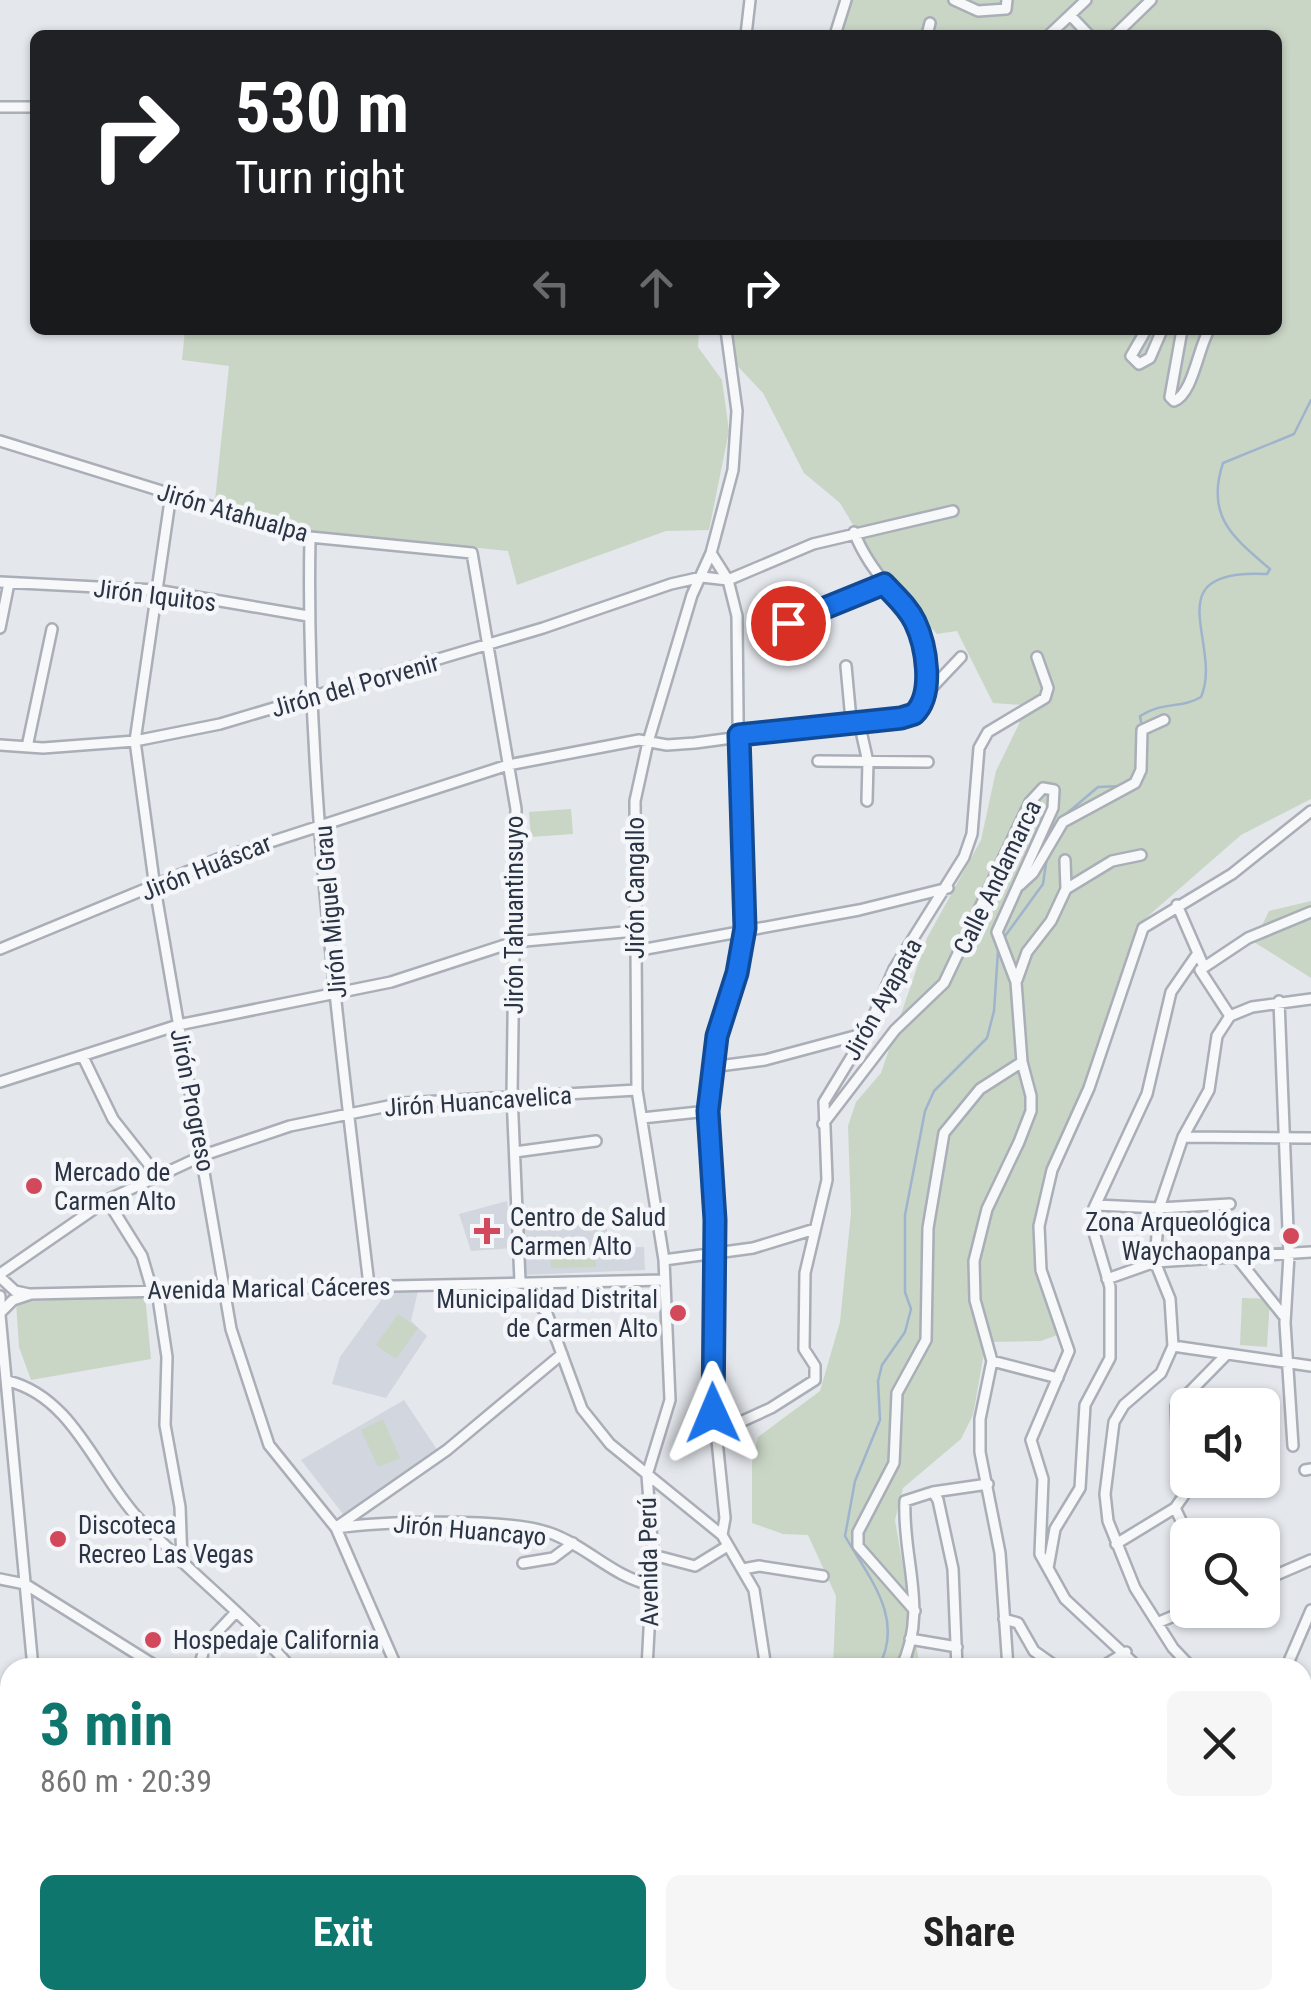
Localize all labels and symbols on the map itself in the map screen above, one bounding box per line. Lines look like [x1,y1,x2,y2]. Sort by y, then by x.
street label: Jirón Atahualpa [154,477,312,548]
street label: Jirón Iquitos [92,574,218,617]
pin [746,581,831,666]
street label: Jirón del Porvenir [268,648,443,723]
street label: Calle Andamarca [948,795,1047,959]
street label: Jirón Tahuantinsuyo [500,816,529,1014]
street label: Jirón Cangallo [621,817,650,959]
street label: Jirón Miguel Grau [308,824,353,1000]
street label: Jirón Huáscar [137,828,276,907]
street label: Jirón Ayapata [837,933,928,1065]
street label: Jirón Progreso [164,1026,221,1174]
street label: Jirón Huancavelica [383,1080,573,1123]
place label: Mercado de Carmen Alto [54,1158,176,1216]
marker: Mercado de Carmen Alto [23,1175,45,1197]
place label: Centro de Salud Carmen Alto [510,1203,666,1261]
place label: Zona Arqueológica Waychaopanpa [1085,1208,1271,1266]
marker: Centro de Salud Carmen Alto [474,1218,500,1244]
marker: Zona Arqueológica Waychaopanpa [1280,1225,1302,1247]
street label: Avenida Marical Cáceres [147,1272,391,1305]
place label: Municipalidad Distrital de Carmen Alto [436,1285,658,1343]
marker: Municipalidad Distrital de Carmen Alto [667,1302,689,1324]
position arrow [661,1361,765,1465]
street label: Avenida Perú [633,1497,664,1627]
street label: Jirón Huancayo [392,1509,548,1552]
place label: Discoteca Recreo Las Vegas [78,1511,254,1569]
marker: Discoteca Recreo Las Vegas [47,1528,69,1550]
place label: Hospedaje California [173,1626,379,1655]
marker: Hospedaje California [142,1629,164,1651]

